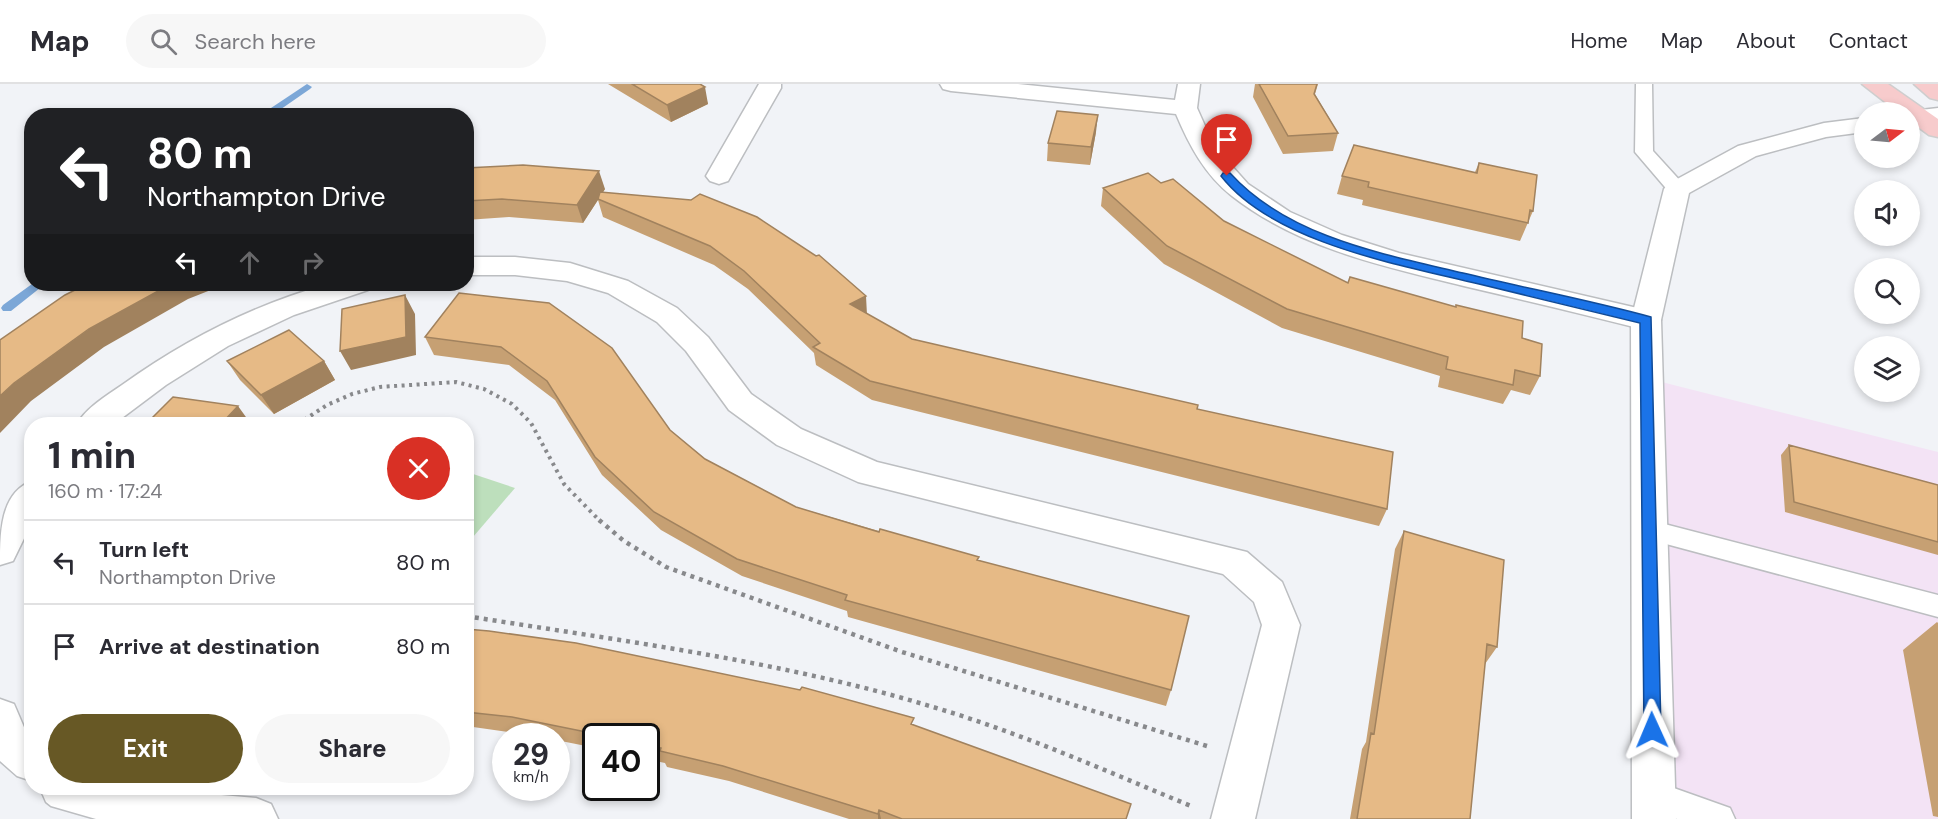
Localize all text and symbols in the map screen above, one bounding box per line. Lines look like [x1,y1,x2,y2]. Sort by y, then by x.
search box [126,14,546,68]
text: Map [30,23,90,60]
icon: search [147,25,180,58]
text: Search here [195,27,316,56]
text: Home [1570,27,1628,55]
text: Map [1661,27,1703,55]
text: About [1736,27,1796,55]
text: Contact [1829,27,1908,55]
north arrow [1854,102,1920,168]
map controls [1854,102,1920,402]
pin [1201,114,1252,176]
icon: arrive [1210,123,1243,156]
text: 80 m [147,126,253,181]
icon: left [48,132,126,210]
text: Northampton Drive [147,179,386,214]
button: sound [1854,180,1920,246]
icon: left [170,246,203,279]
icon: ahead [233,246,266,279]
icon: right [296,246,329,279]
button: search [1854,258,1920,324]
button: layers [1854,336,1920,402]
text: 1 min [48,432,136,479]
button: close [387,437,450,500]
text: 160 m · 17:24 [48,478,163,504]
text: Turn left [99,535,189,564]
icon: left [48,546,81,579]
text: 80 m [396,548,450,577]
text: Northampton Drive [99,564,276,590]
icon: arrive [48,630,81,663]
text: Arrive at destination [99,632,320,661]
text: 80 m [396,632,450,661]
position arrow [1620,698,1684,762]
button: Exit [48,714,243,783]
button: Share [255,714,450,783]
speed limit sign: 40 [582,723,660,801]
text: 29 [513,735,549,774]
text: km/h [513,767,549,787]

